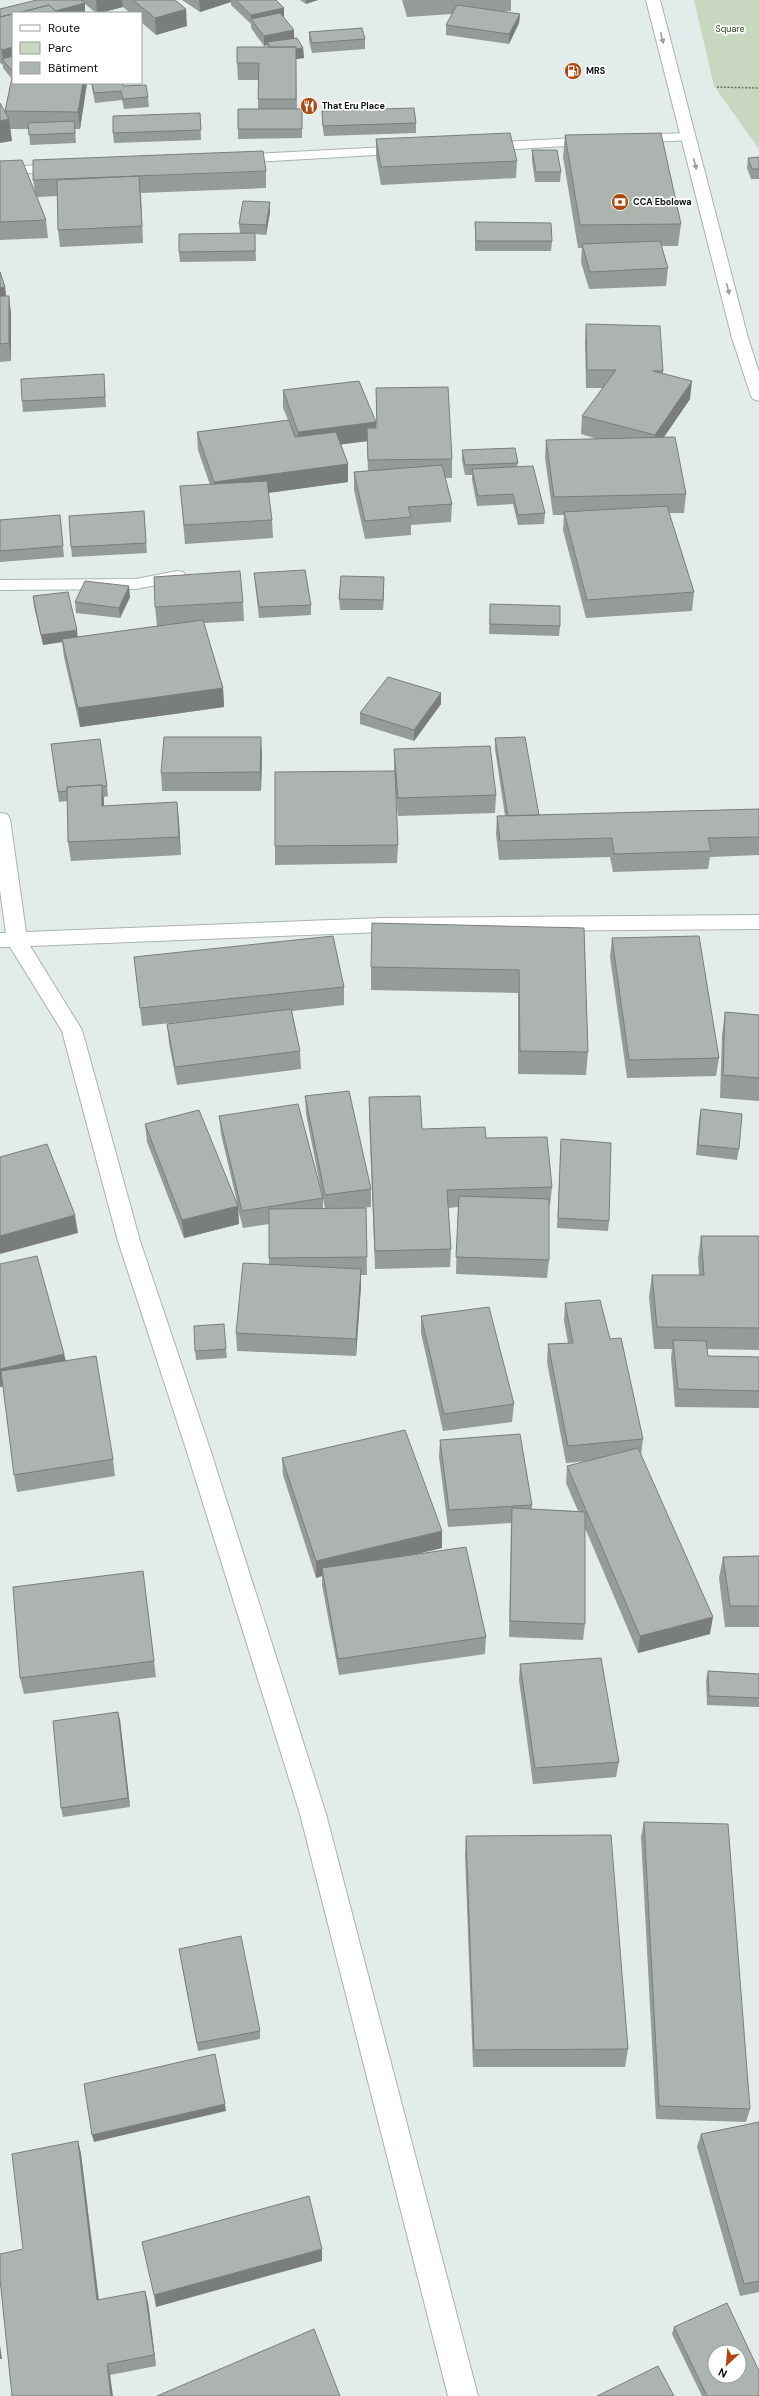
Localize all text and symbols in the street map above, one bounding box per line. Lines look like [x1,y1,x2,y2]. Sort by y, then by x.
legend [12,12,142,84]
text: Route [48,20,80,36]
park label: Square [715,23,745,35]
one-way arrow [660,32,666,44]
text: Parc [48,40,72,56]
text: Bâtiment [48,60,99,76]
fuel station icon: MRS [563,61,583,81]
place label: MRS [586,65,606,77]
restaurant icon: That Eru Place [299,96,319,116]
place label: That Eru Place [322,100,385,112]
one-way arrow [692,158,698,170]
bank icon: CCA Ebolowa [610,192,630,212]
place label: CCA Ebolowa [633,196,692,208]
one-way arrow [725,283,731,296]
north arrow [707,2344,747,2384]
text: N [716,2365,729,2381]

